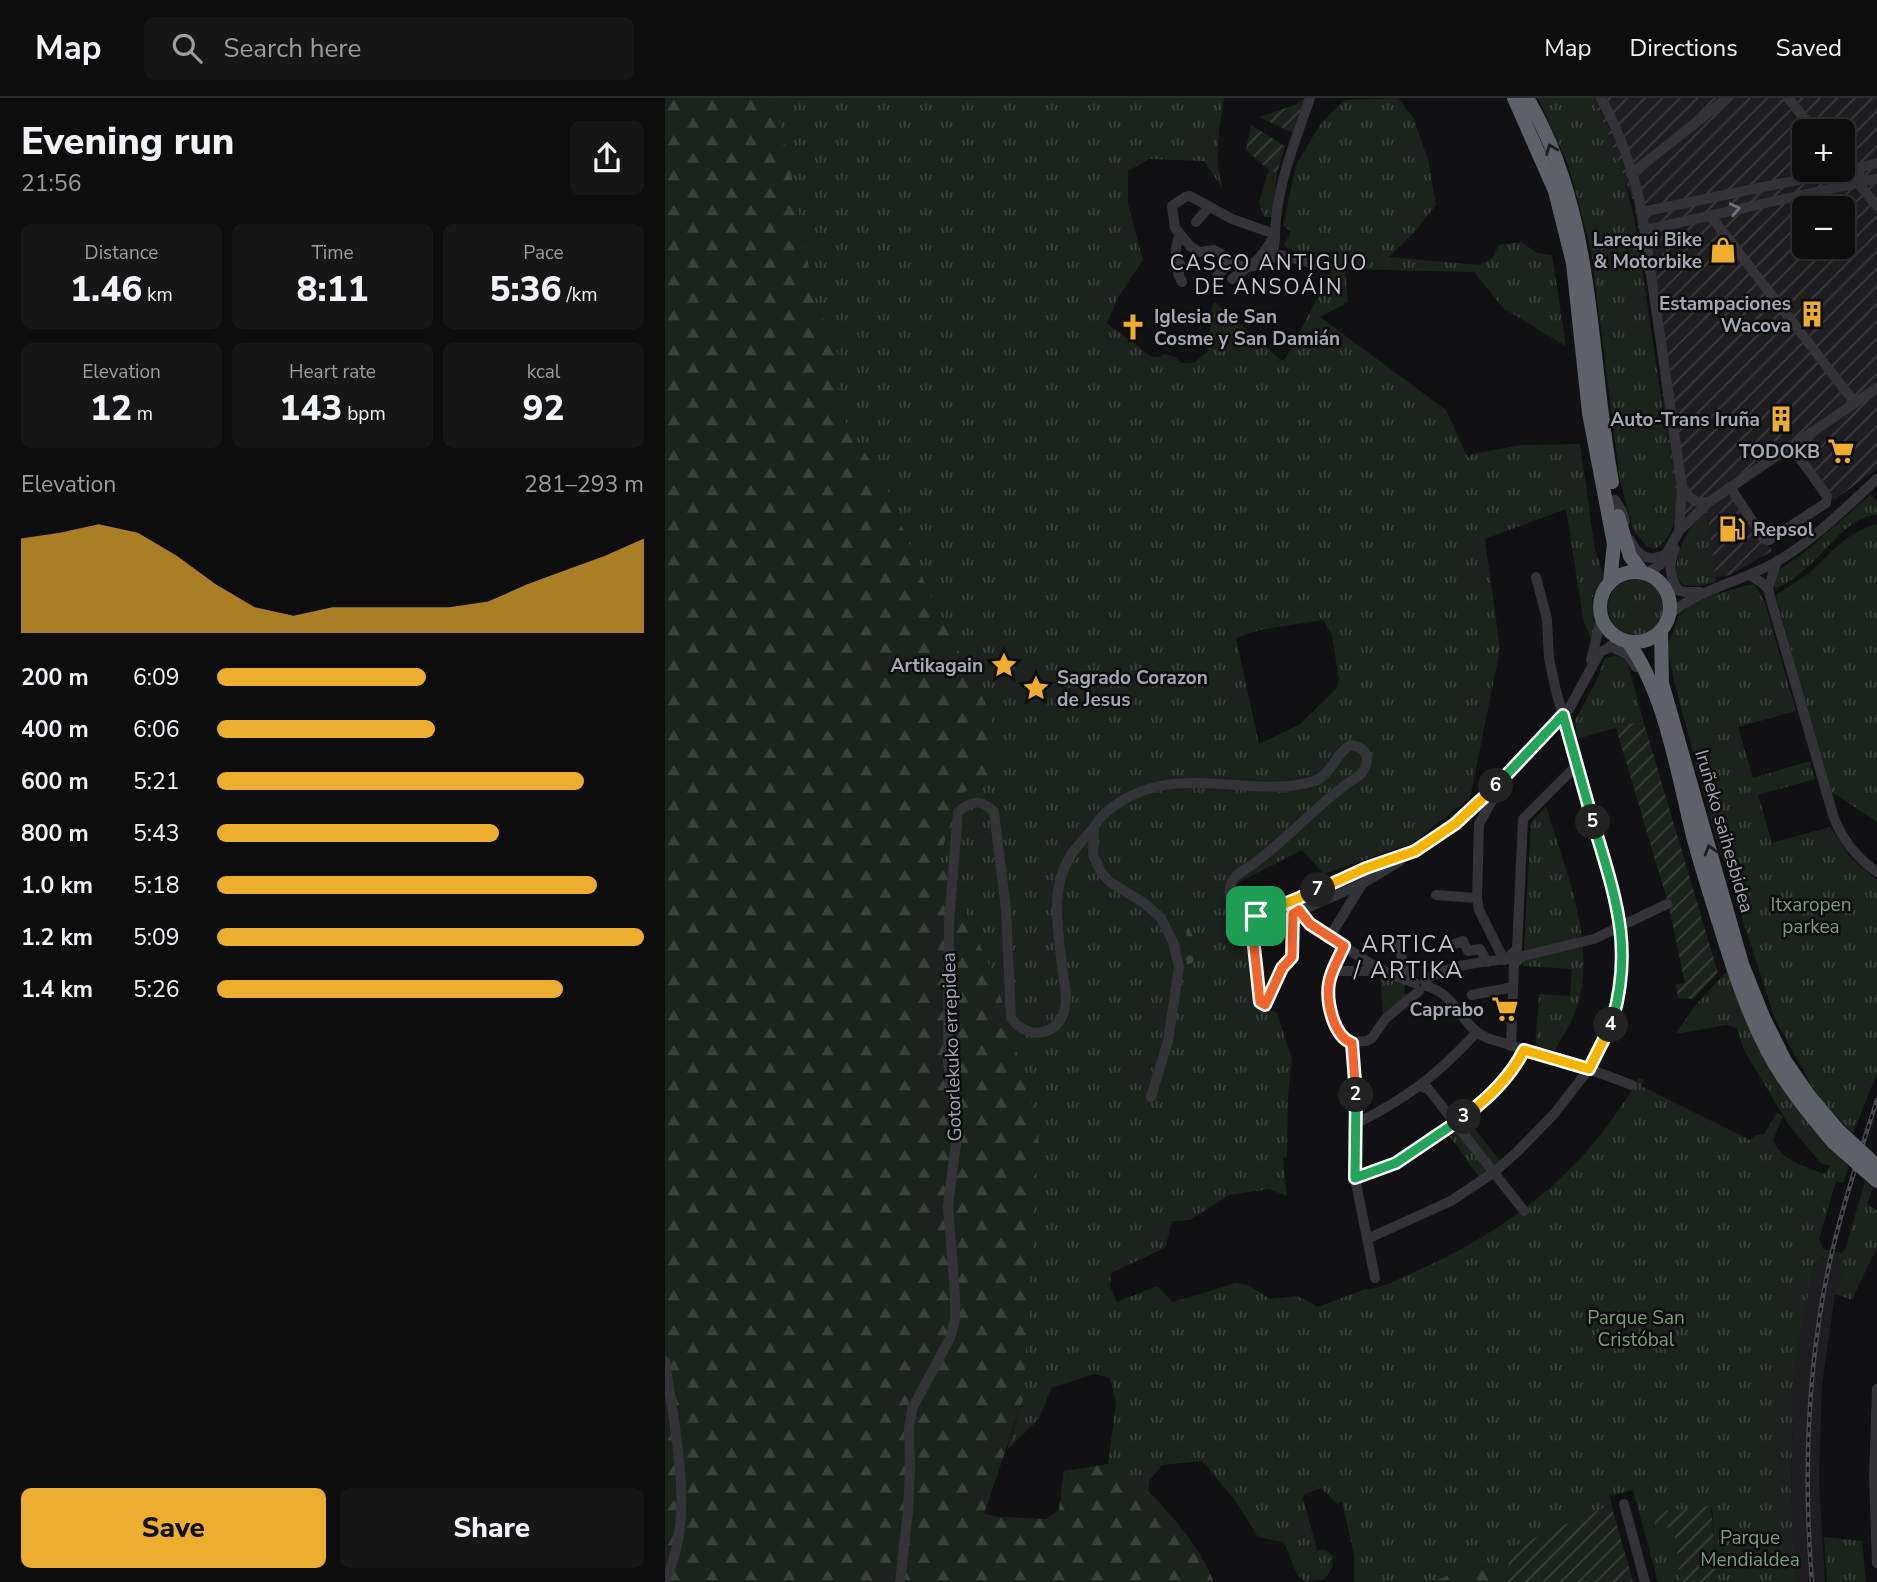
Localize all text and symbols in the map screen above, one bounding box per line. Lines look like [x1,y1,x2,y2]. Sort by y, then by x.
search box [144,17,634,80]
text: Map [35,26,102,71]
icon: search [168,29,206,67]
text: Search here [224,31,361,66]
text: Map [1544,32,1591,64]
text: Directions [1629,32,1738,64]
text: Saved [1776,32,1842,64]
text: Evening run [21,116,234,167]
map controls [1792,119,1855,259]
button: + [1792,119,1855,182]
button: share [570,121,644,195]
one-way arrow [1545,144,1559,156]
text: 21:56 [21,168,81,199]
button: − [1792,196,1855,259]
one-way arrow [1729,202,1741,217]
place label: Larequi Bike & Motorbike [1593,227,1702,275]
shop icon: Larequi Bike & Motorbike [1708,235,1738,265]
text: Distance [85,240,158,266]
text: Time [311,240,354,266]
text: Pace [523,240,564,266]
district label: CASCO ANTIGUO DE ANSOÁIN [1170,249,1368,301]
text: 1.46 [70,266,142,313]
text: 8:11 [296,266,369,313]
text: 5:36 [489,266,562,313]
text: km [142,282,173,308]
text: /km [562,282,598,308]
place label: Estampaciones Wacova [1659,291,1791,339]
building icon: Estampaciones Wacova [1797,299,1827,329]
place label: Iglesia de San Cosme y San Damián [1154,304,1340,352]
church icon: Iglesia de San Cosme y San Damián [1118,312,1148,342]
text: Elevation [82,359,161,385]
text: Heart rate [289,359,376,385]
text: kcal [527,359,560,385]
text: 12 [90,385,132,432]
text: 143 [279,385,342,432]
text: 92 [522,385,565,432]
text: m [132,401,153,427]
text: bpm [342,401,386,427]
building icon: Auto-Trans Iruña [1766,404,1796,434]
place label: Auto-Trans Iruña [1610,407,1760,433]
supermarket icon: TODOKB [1826,436,1856,466]
place label: TODOKB [1739,439,1820,465]
text: Elevation [21,469,116,500]
text: 281–293 m [524,469,644,500]
fuel station icon: Repsol [1717,514,1747,544]
place label: Repsol [1753,517,1814,543]
place icon: Artikagain [989,650,1019,680]
place label: Artikagain [890,653,983,679]
text: 200 m [21,662,89,693]
text: 6:09 [133,662,180,693]
place label: Sagrado Corazon de Jesus [1057,665,1208,713]
place icon: Sagrado Corazon de Jesus [1021,673,1051,703]
text: 400 m [21,714,89,745]
text: 6:06 [133,714,180,745]
street label: Iruñeko saihesbidea [1688,747,1760,916]
text: 600 m [21,766,89,797]
text: 5:21 [133,766,180,797]
pin: 6 [1479,768,1513,804]
text: 6 [1490,772,1501,798]
pin: 5 [1576,804,1611,840]
text: 5 [1587,808,1598,834]
text: 800 m [21,818,89,849]
text: 5:43 [133,818,180,849]
one-way arrow [1704,844,1718,856]
text: 1.0 km [21,870,93,901]
text: 5:18 [133,870,180,901]
pin: 7 [1301,872,1335,908]
text: 7 [1312,876,1323,902]
pin [1226,886,1286,946]
park label: Itxaropen parkea [1771,892,1851,940]
icon: arrive [1237,897,1275,935]
text: 1.2 km [21,922,93,953]
text: 5:09 [133,922,180,953]
district label: ARTICA / ARTIKA [1353,929,1464,986]
street label: Gotorlekuko errepidea [936,952,968,1142]
text: 1.4 km [21,974,93,1005]
text: 5:26 [133,974,180,1005]
supermarket icon: Caprabo [1490,994,1520,1024]
place label: Caprabo [1410,997,1484,1023]
pin: 4 [1593,1007,1629,1042]
text: 4 [1605,1011,1616,1037]
pin: 2 [1339,1077,1373,1112]
text: 2 [1350,1081,1361,1107]
pin: 3 [1447,1100,1481,1134]
text: 3 [1458,1103,1469,1129]
park label: Parque San Cristóbal [1587,1305,1685,1353]
button: Save [21,1488,326,1568]
button: Share [340,1488,644,1568]
park label: Parque Mendialdea [1700,1525,1800,1573]

